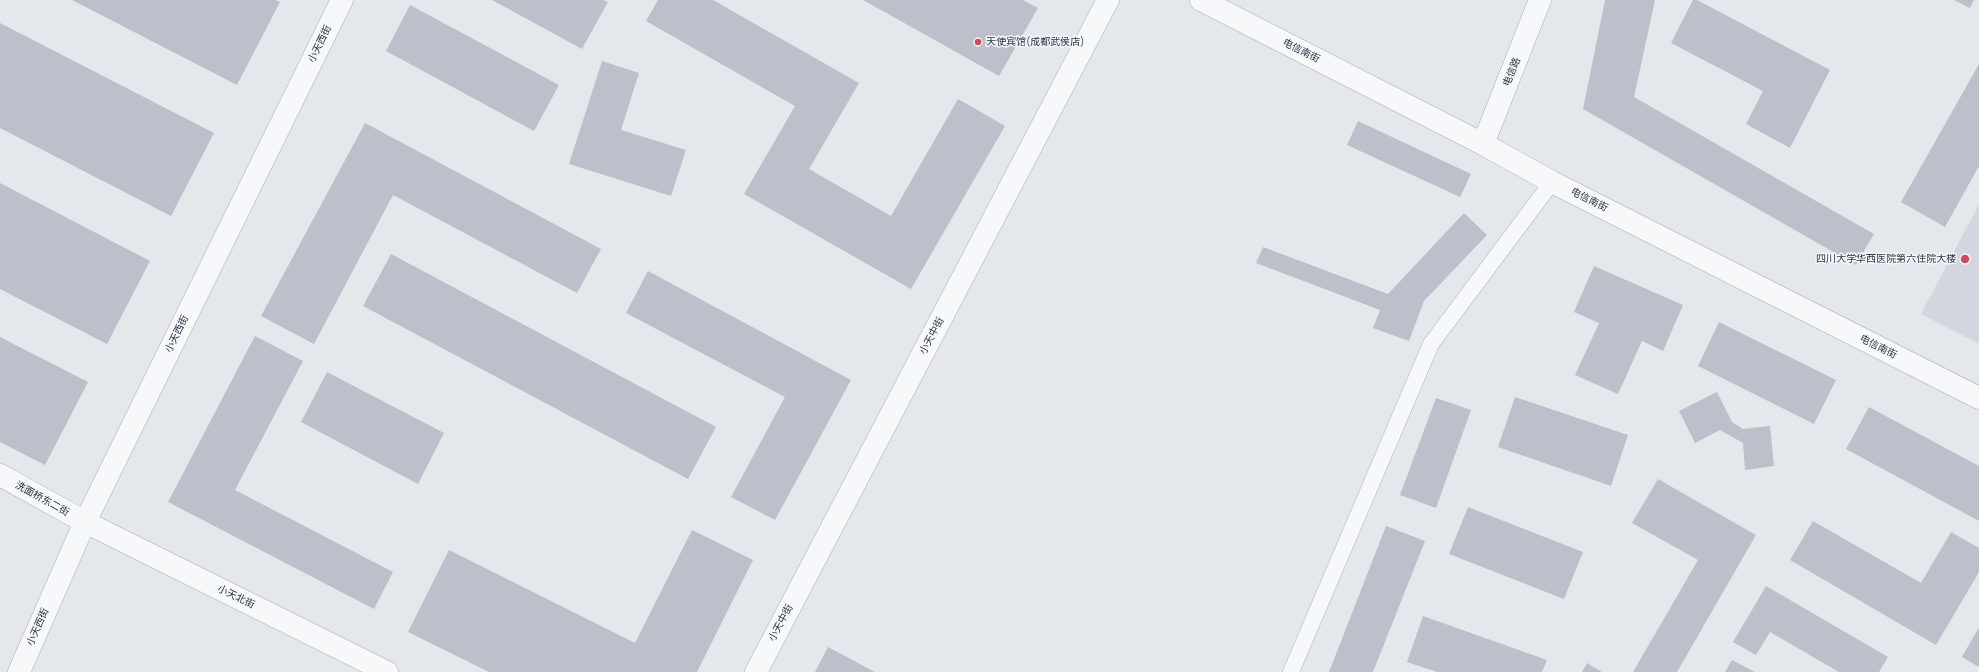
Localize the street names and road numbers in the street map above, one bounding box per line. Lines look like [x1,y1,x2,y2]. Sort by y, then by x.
street label: 小天西街 [306,23,334,65]
street label: 电信南街 [1280,37,1322,65]
street label: 电信路 [1501,56,1523,88]
street label: 电信南街 [1568,186,1610,214]
street label: 小天西街 [163,313,191,355]
street label: 小天中街 [917,316,947,356]
street label: 电信南街 [1857,333,1899,361]
street label: 洗面桥东二街 [13,479,71,519]
street label: 小天北街 [215,583,257,611]
street label: 小天中街 [766,603,796,643]
street label: 小天西街 [24,606,52,648]

